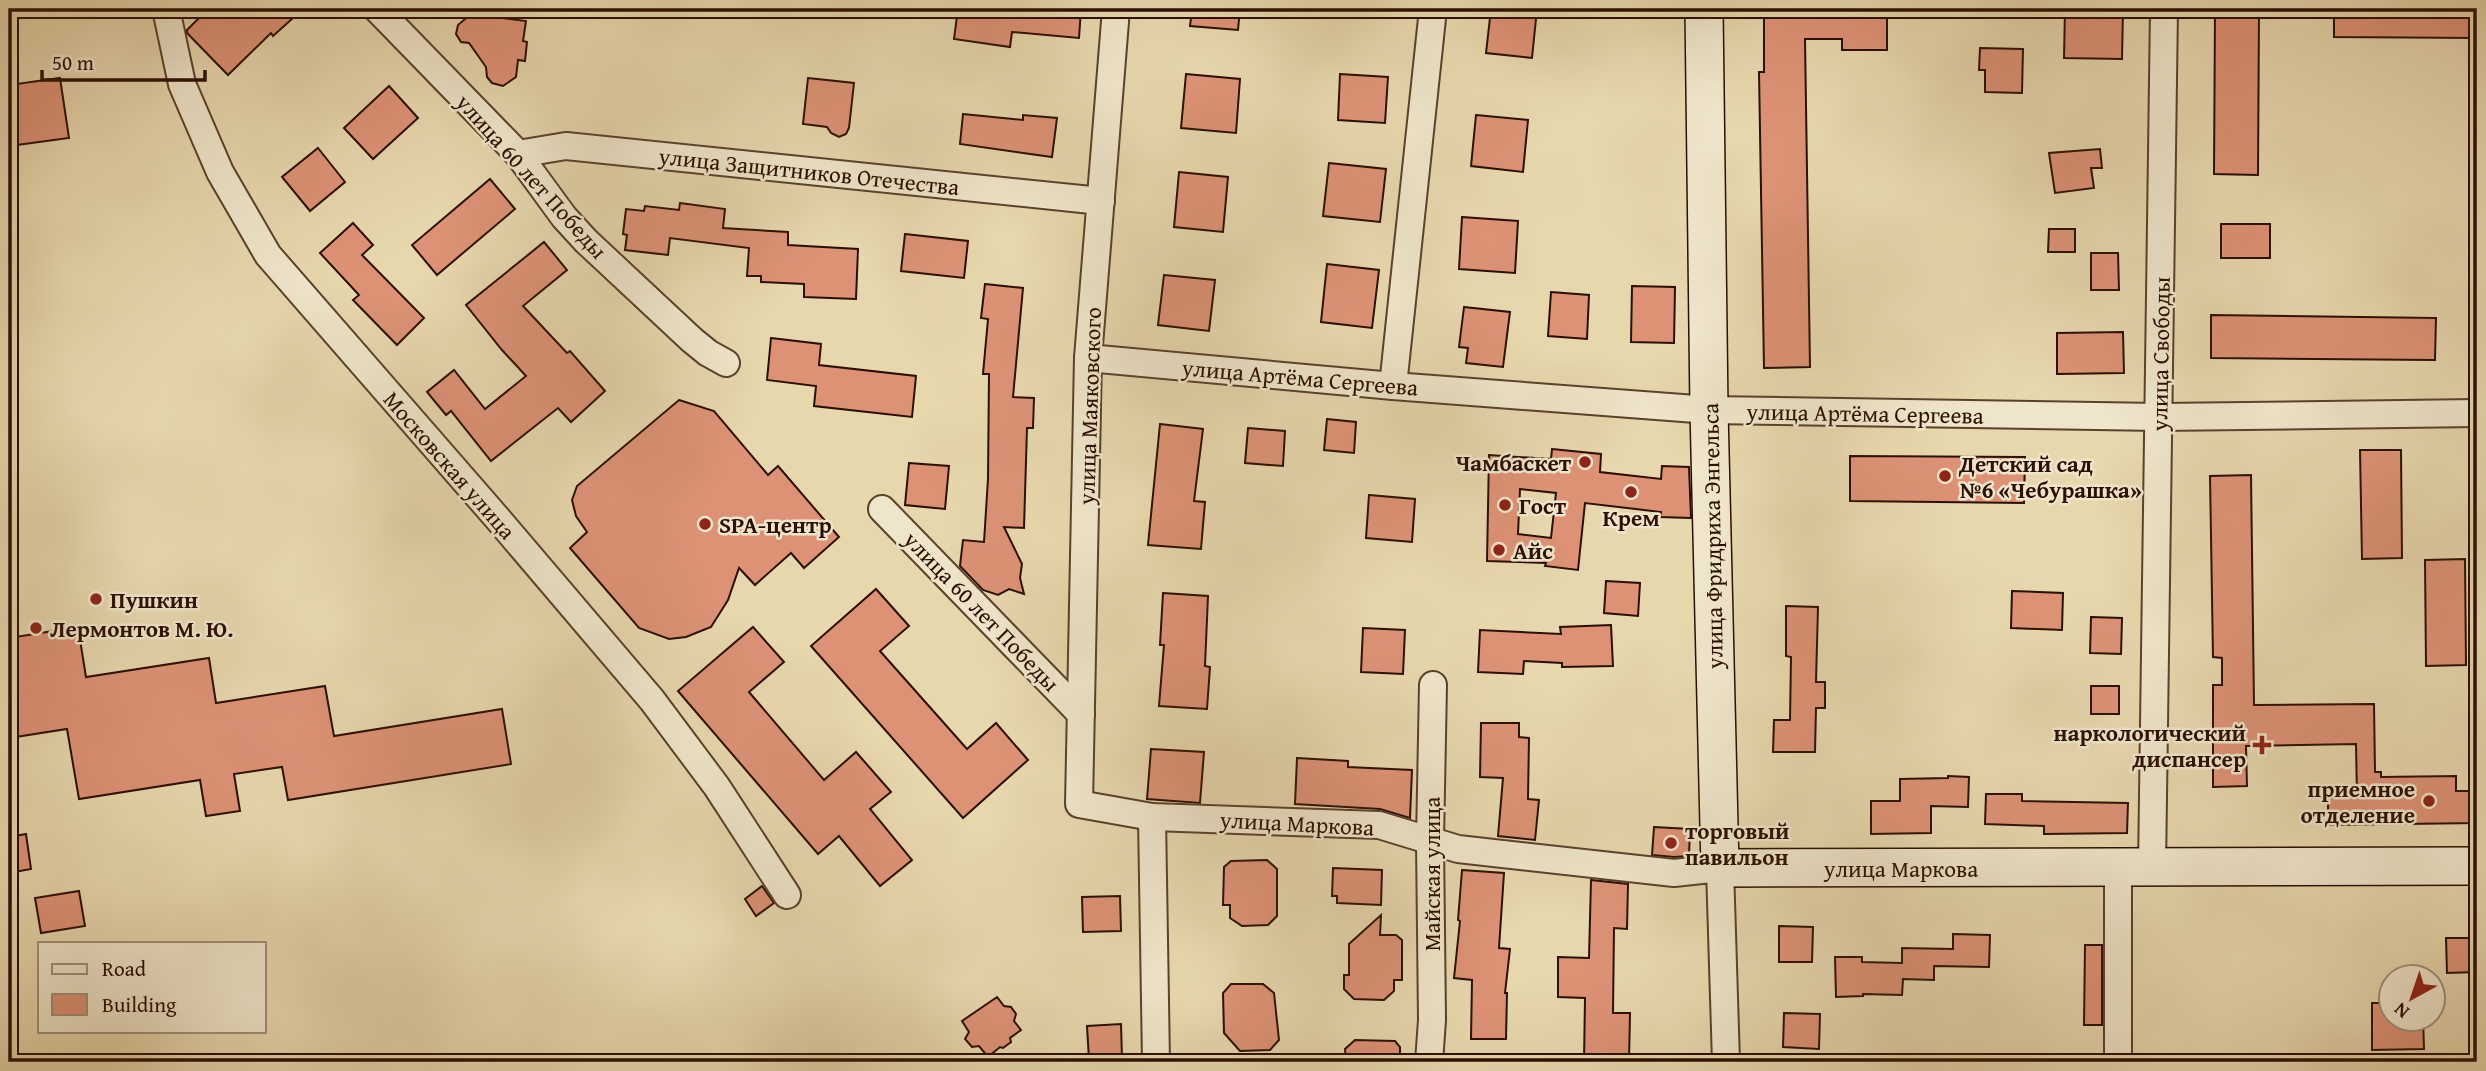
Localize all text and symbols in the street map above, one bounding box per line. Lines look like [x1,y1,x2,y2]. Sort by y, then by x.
scale bar [42,38,205,82]
text: 50 m [52,47,94,78]
street label: улица 60 лет Победы [448,86,615,266]
street label: улица Защитников Отечества [656,139,961,203]
street label: улица Свободы [2142,276,2178,433]
street label: улица Маяковского [1069,306,1109,507]
street label: улица Артёма Сергеева [1180,350,1420,404]
street label: Московская улица [376,384,524,546]
street label: улица Артёма Сергеева [1745,394,1984,432]
street label: улица Фридриха Энгельса [1693,403,1731,670]
place label: Чамбаскет [1456,446,1572,479]
place label: Детский сад №6 «Чебурашка» [1958,447,2142,506]
marker: Чамбаскет [1577,454,1593,470]
marker: Детский сад №6 «Чебурашка» [1937,468,1953,484]
marker: Крем [1623,484,1639,500]
place label: Гост [1519,489,1567,522]
marker: Гост [1497,497,1513,513]
place label: Крем [1602,501,1660,534]
place label: SPA-центр [719,508,831,541]
marker: SPA-центр [697,516,713,532]
street label: улица 60 лет Победы [896,523,1067,699]
place label: Айс [1513,534,1553,567]
marker: Айс [1491,542,1507,558]
place label: Пушкин [110,583,198,616]
marker: Пушкин [88,591,104,607]
place label: Лермонтов М. Ю. [50,612,234,645]
marker: Лермонтов М. Ю. [28,620,44,636]
place label: наркологический диспансер [2054,716,2246,775]
marker: наркологический диспансер [2252,735,2272,755]
place label: приемное отделение [2300,772,2415,831]
marker: приемное отделение [2421,793,2437,809]
street label: Майская улица [1415,797,1448,951]
street label: улица Маркова [1218,802,1375,844]
place label: торговый павильон [1685,814,1789,873]
marker: торговый павильон [1663,835,1679,851]
street label: улица Маркова [1823,852,1978,885]
legend [38,942,266,1032]
text: Road [102,953,147,984]
north arrow [2378,962,2448,1032]
text: Building [102,989,177,1020]
text: N [2387,996,2415,1026]

